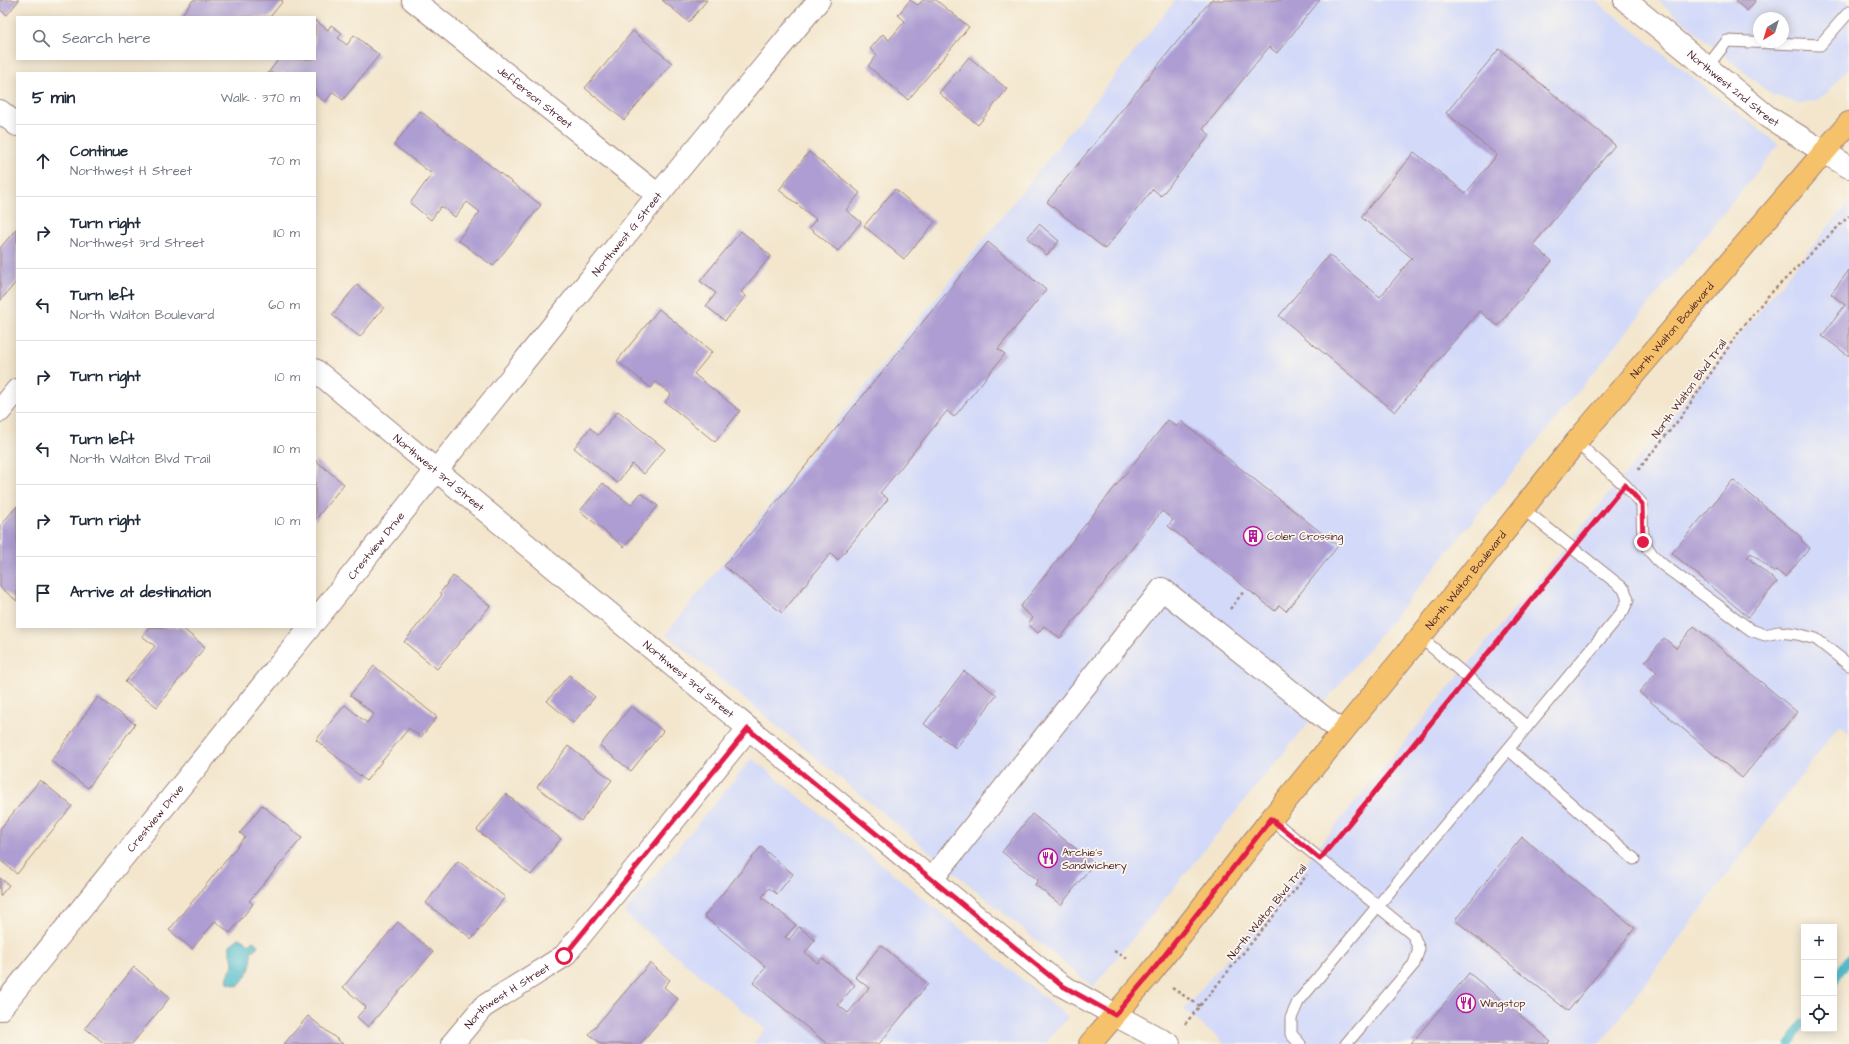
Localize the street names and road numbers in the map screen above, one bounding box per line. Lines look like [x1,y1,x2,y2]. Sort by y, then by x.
street label: Northwest 2nd Street [1684,47,1783,130]
street label: Jefferson Street [494,62,576,132]
street label: Northwest G Street [588,188,666,279]
street label: North Walton Boulevard [1626,279,1717,381]
street label: North Walton Blvd Trail [1648,336,1730,441]
street label: Northwest 3rd Street [390,430,488,515]
street label: Crestview Drive [344,508,408,582]
street label: North Walton Boulevard [1422,527,1510,632]
street label: Northwest 3rd Street [640,637,738,721]
street label: Crestview Drive [123,781,187,855]
street label: North Walton Blvd Trail [1224,861,1310,963]
street label: Northwest H Street [461,959,553,1032]

